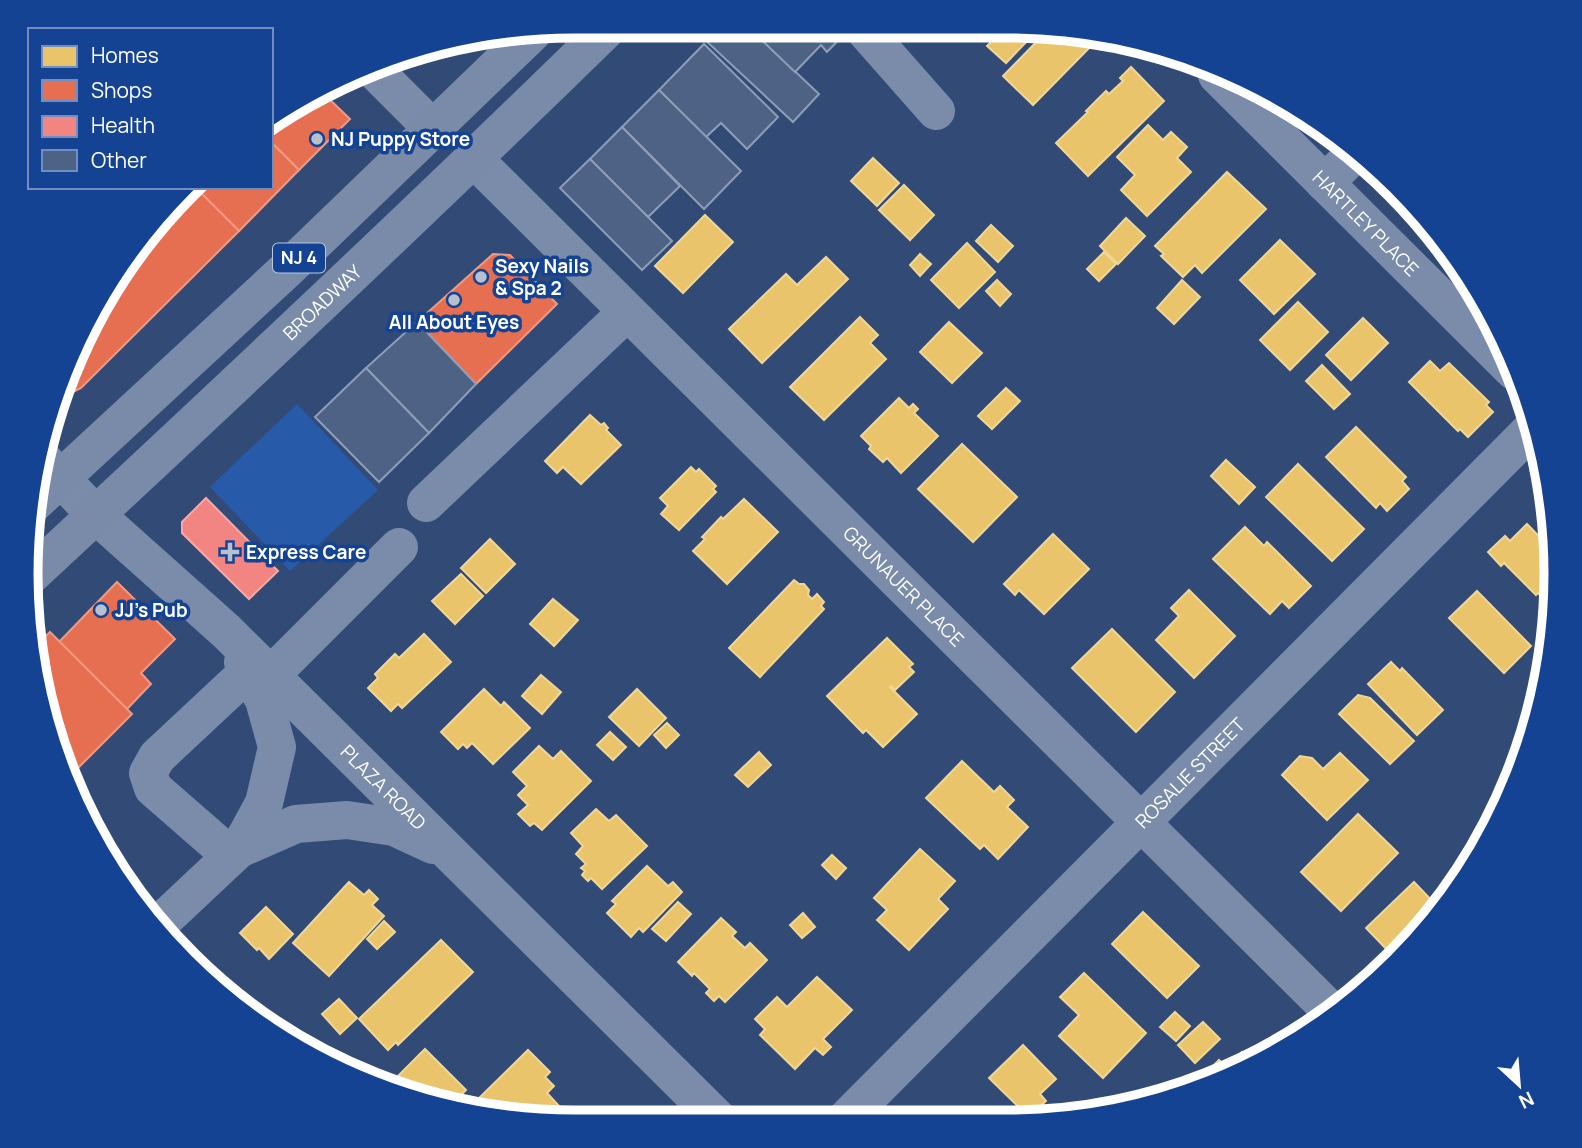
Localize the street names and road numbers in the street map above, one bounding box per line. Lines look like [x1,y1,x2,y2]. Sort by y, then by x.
street label: HARTLEY PLACE [1307,165,1424,282]
road number: NJ 4 [273,244,325,272]
street label: BROADWAY [277,259,368,346]
street label: GRUNAUER PLACE [838,520,970,652]
street label: ROSALIE STREET [1129,711,1251,834]
street label: PLAZA ROAD [335,739,432,835]

